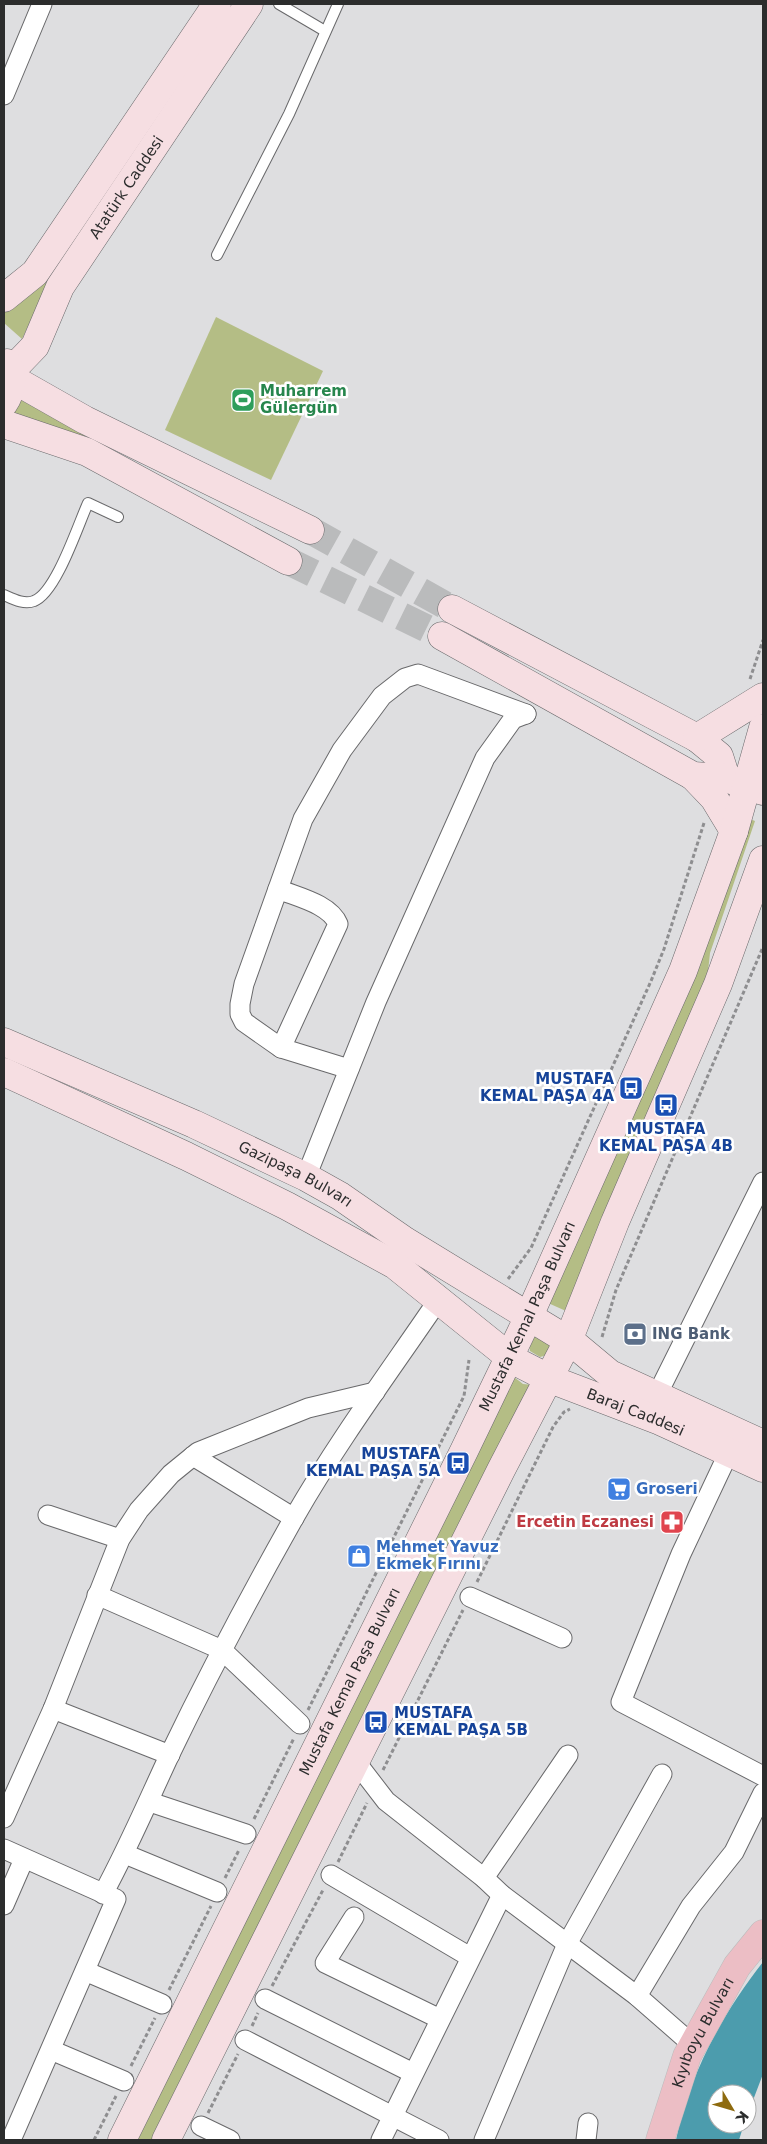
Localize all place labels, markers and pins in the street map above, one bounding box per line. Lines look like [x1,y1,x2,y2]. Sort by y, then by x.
place label: Muharrem Gülergün [260,382,347,417]
sports icon: Muharrem Gülergün [230,387,256,413]
place label: MUSTAFA KEMAL PAŞA 4A [480,1070,614,1105]
bus stop icon: MUSTAFA KEMAL PAŞA 4A [618,1075,644,1101]
bus stop icon: MUSTAFA KEMAL PAŞA 4B [653,1092,679,1118]
place label: MUSTAFA KEMAL PAŞA 4B [599,1120,733,1155]
bank icon: ING Bank [622,1321,648,1347]
place label: ING Bank [652,1325,731,1343]
place label: MUSTAFA KEMAL PAŞA 5A [306,1445,440,1480]
bus stop icon: MUSTAFA KEMAL PAŞA 5A [445,1450,471,1476]
supermarket icon: Groseri [606,1476,632,1502]
place label: Groseri [636,1480,698,1498]
pharmacy icon: Ercetin Eczanesi [659,1509,685,1535]
place label: Ercetin Eczanesi [516,1513,654,1531]
place label: Mehmet Yavuz Ekmek Fırını [376,1538,499,1573]
shop icon: Mehmet Yavuz Ekmek Fırını [346,1543,372,1569]
place label: MUSTAFA KEMAL PAŞA 5B [394,1704,528,1739]
bus stop icon: MUSTAFA KEMAL PAŞA 5B [363,1709,389,1735]

